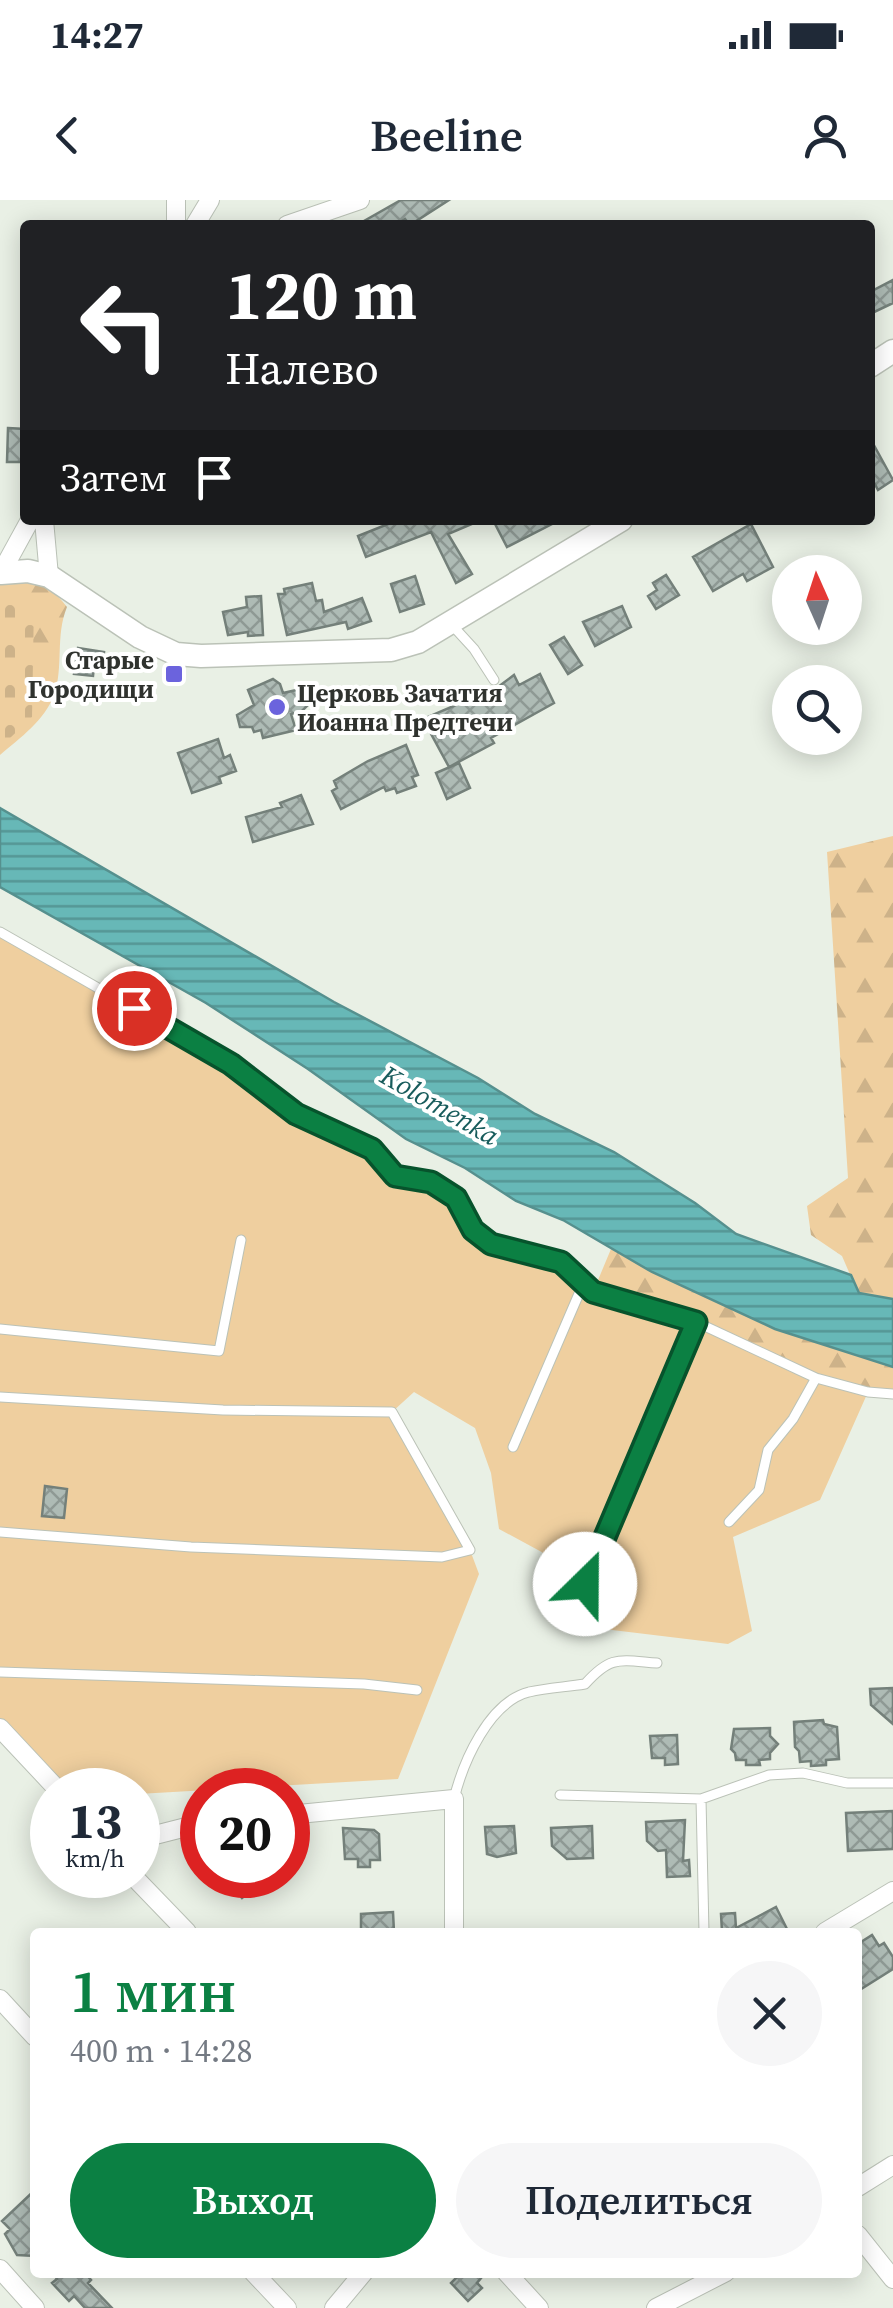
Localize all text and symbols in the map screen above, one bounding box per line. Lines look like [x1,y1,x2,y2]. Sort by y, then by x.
text: 14:27 [50,9,144,61]
text: Beeline [370,104,523,166]
icon: back [40,108,95,163]
icon: person [798,108,853,163]
text: 120 m [225,246,417,342]
icon: left [60,260,190,390]
text: Налево [225,337,379,399]
icon: arrive [187,450,242,505]
text: Затем [60,452,167,504]
north arrow [772,555,862,645]
map controls [772,555,862,755]
place label: Старые Городищи [28,643,154,706]
marker: Старые Городищи [163,663,185,685]
button: search [772,665,862,755]
place label: Церковь Зачатия Иоанна Предтечи [297,676,513,739]
marker: Церковь Зачатия Иоанна Предтечи [266,696,288,718]
pin [92,966,177,1051]
icon: arrive [107,981,162,1036]
water label: Kolomenka [373,1055,507,1154]
position arrow [533,1532,637,1636]
speed limit sign: 20 [180,1768,310,1898]
text: 13 [68,1786,122,1855]
text: km/h [65,1841,125,1875]
text: 1 мин [70,1950,236,2032]
button: close [717,1961,822,2066]
text: 400 m · 14:28 [70,2029,252,2073]
button: Выход [70,2143,436,2258]
button: Поделиться [456,2143,822,2258]

